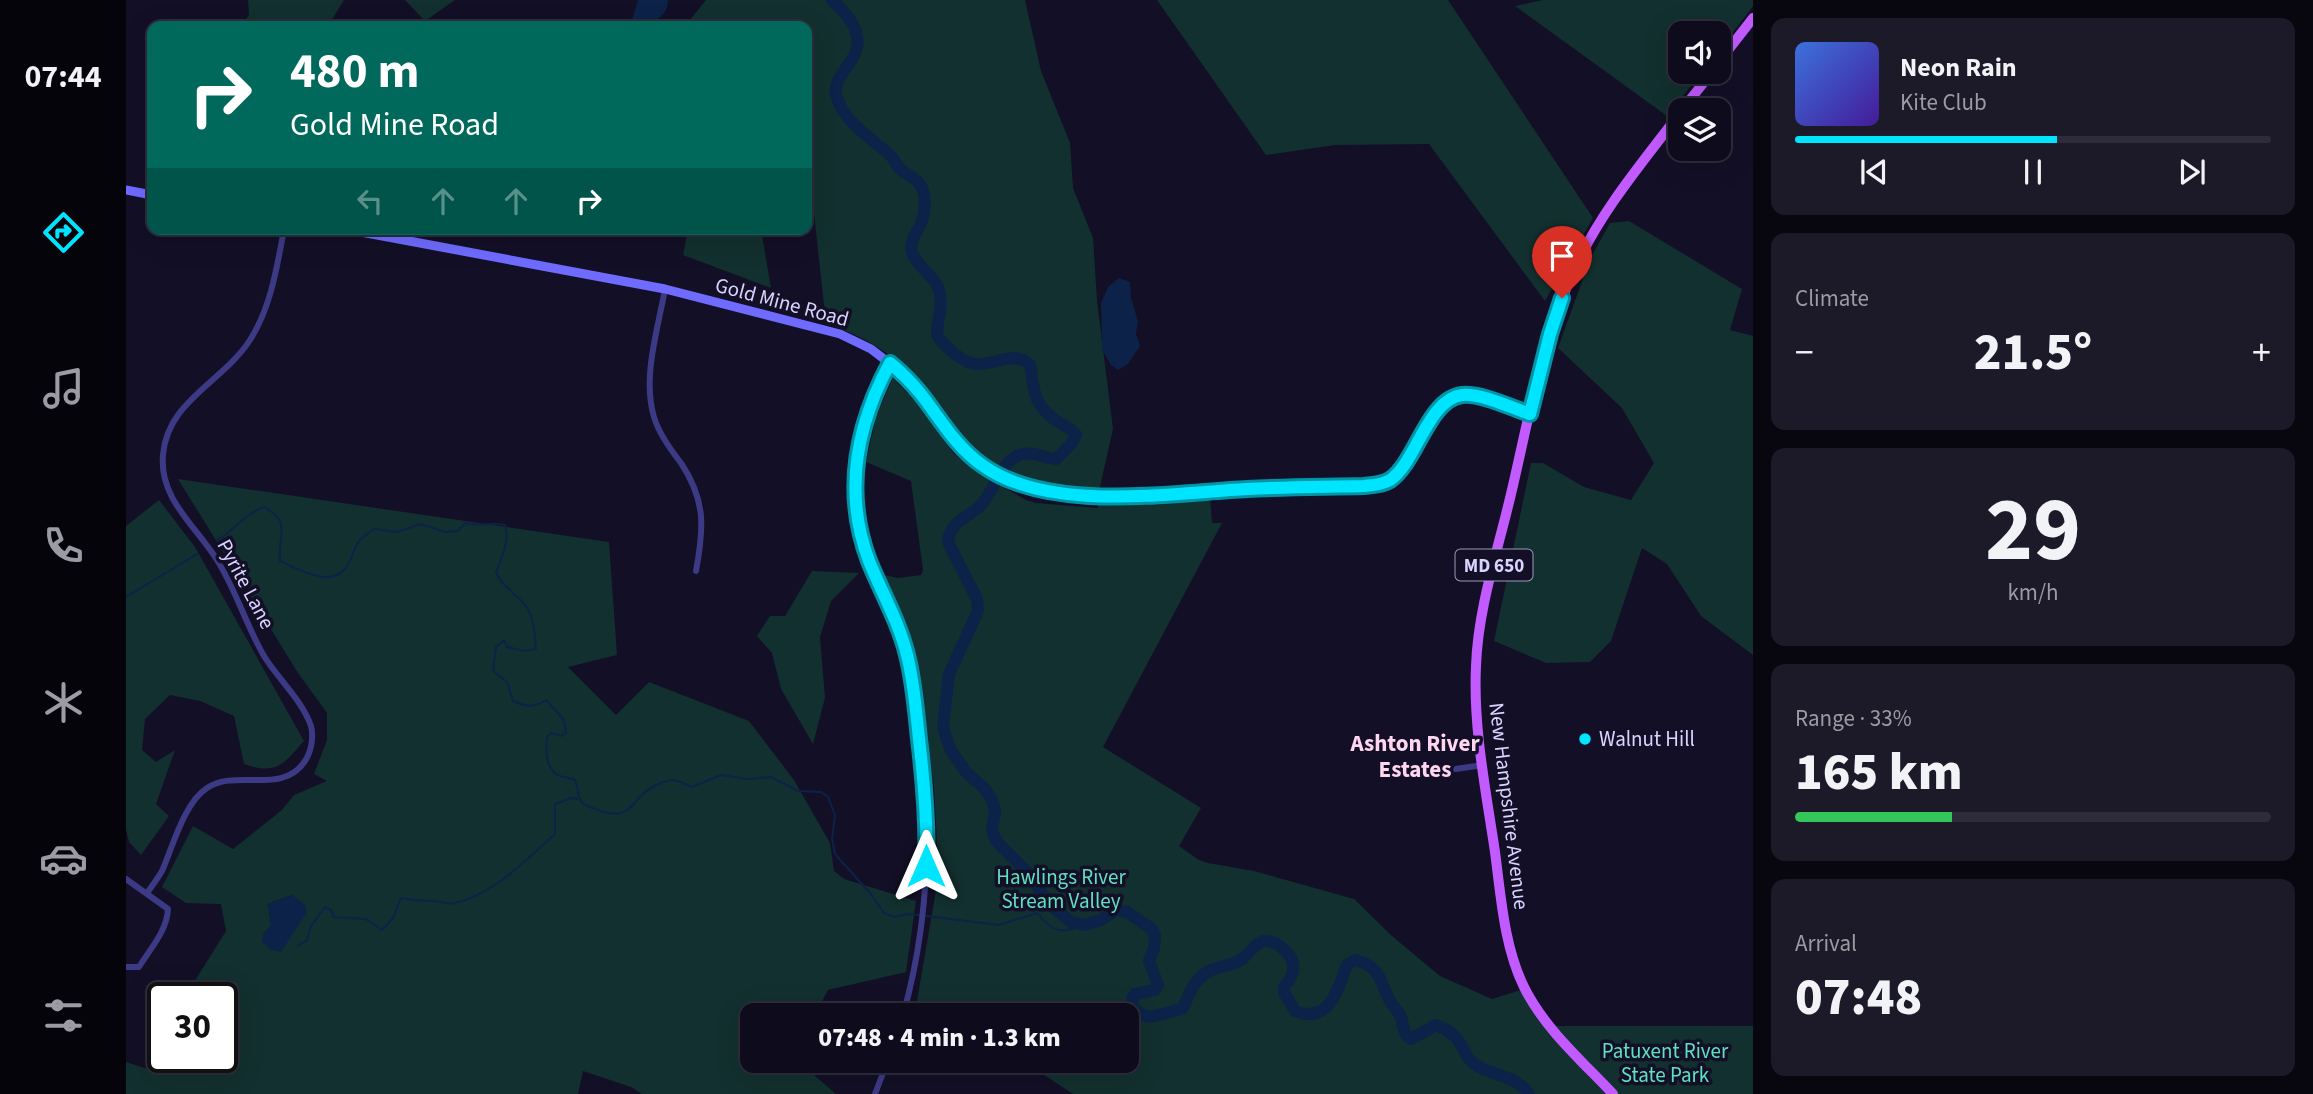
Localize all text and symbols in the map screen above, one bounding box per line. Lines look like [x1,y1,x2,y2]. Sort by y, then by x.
map controls [1668,21,1731,161]
button: sound [1668,21,1731,84]
text: 480 m [290,37,419,107]
icon: right [175,49,266,140]
text: Neon Rain [1900,49,2017,86]
text: 07:44 [24,54,102,100]
text: Kite Club [1900,86,1987,119]
button: layers [1668,98,1731,161]
text: Gold Mine Road [290,102,499,148]
icon: previous [1855,153,1893,191]
icon: pause [2014,153,2052,191]
icon: next [2173,153,2211,191]
icon: left [351,182,389,220]
icon: ahead [424,182,462,220]
icon: ahead [497,182,535,220]
icon: right [570,182,608,220]
icon: directions [39,208,88,257]
pin [1532,226,1592,298]
icon: arrive [1543,237,1581,275]
street label: Gold Mine Road [712,270,852,334]
text: Climate [1795,282,1869,315]
text: 21.5° [1974,316,2092,390]
text: − [1795,326,1814,380]
text: + [2252,326,2271,380]
icon: music [39,364,88,413]
text: 29 [1985,466,2081,595]
icon: phone [39,521,88,570]
street label: Pyrite Lane [210,534,282,634]
road number: MD 650 [1456,550,1532,580]
text: km/h [2007,576,2059,609]
icon: climate [39,678,88,727]
street label: New Hampshire Avenue [1481,701,1537,911]
text: Range · 33% [1795,702,1912,735]
place label: Walnut Hill [1599,724,1695,754]
district label: Ashton River Estates [1349,727,1480,786]
marker: Walnut Hill [1577,731,1593,747]
text: 165 km [1795,736,1963,810]
position arrow [889,829,963,903]
icon: car [39,834,88,883]
park label: Hawlings River Stream Valley [996,862,1126,916]
text: Arrival [1795,927,1857,960]
text: 07:48 [1795,961,1922,1035]
speed limit sign: 30 [147,982,238,1073]
icon: filters [39,991,88,1040]
text: 07:48 · 4 min · 1.3 km [818,1019,1061,1056]
park label: Patuxent River State Park [1602,1036,1729,1090]

